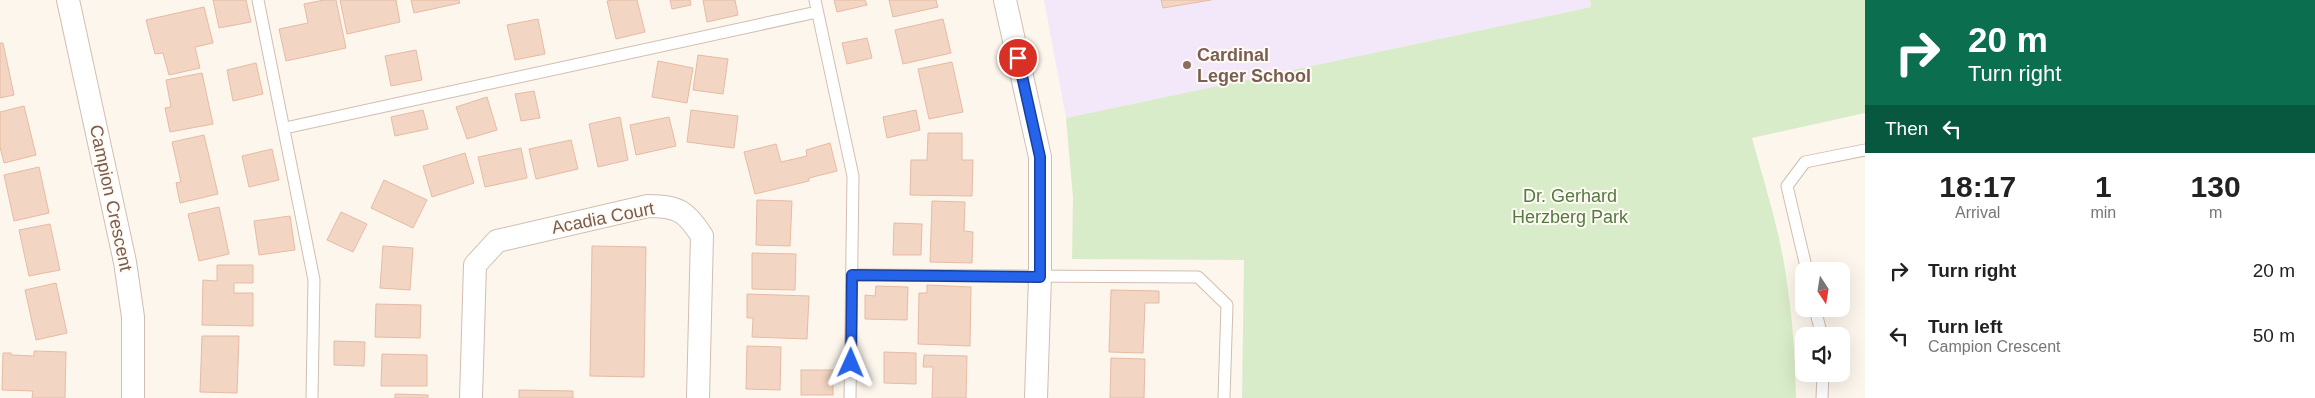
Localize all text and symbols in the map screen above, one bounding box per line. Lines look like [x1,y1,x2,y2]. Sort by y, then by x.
icon: right [1885,20,1950,85]
text: 20 m [1968,20,2048,59]
pin [997,37,1039,79]
icon: arrive [1004,44,1032,72]
place label: Cardinal Leger School [1197,45,1311,86]
marker: Cardinal Leger School [1181,59,1193,71]
text: Turn right [1968,61,2061,86]
icon: left [1938,115,1966,143]
text: Then [1885,118,1928,139]
street label: Campion Crescent [86,123,136,273]
text: 18:17 [1939,170,2016,203]
text: 1 [2095,170,2112,203]
text: 130 [2191,170,2241,203]
park label: Dr. Gerhard Herzberg Park [1512,186,1629,227]
street label: Acadia Court [550,198,656,238]
text: Arrival [1955,204,2000,221]
text: min [2090,204,2116,221]
text: m [2209,204,2222,221]
icon: right [1885,257,1913,285]
text: Turn right [1928,260,2016,281]
text: 20 m [2253,260,2295,281]
north arrow [1795,262,1850,318]
map controls [1795,262,1850,382]
text: Turn left [1928,316,2003,337]
icon: left [1885,322,1913,350]
text: 50 m [2253,325,2295,346]
button: sound [1795,327,1850,382]
position arrow [824,336,876,388]
text: Campion Crescent [1928,338,2061,355]

